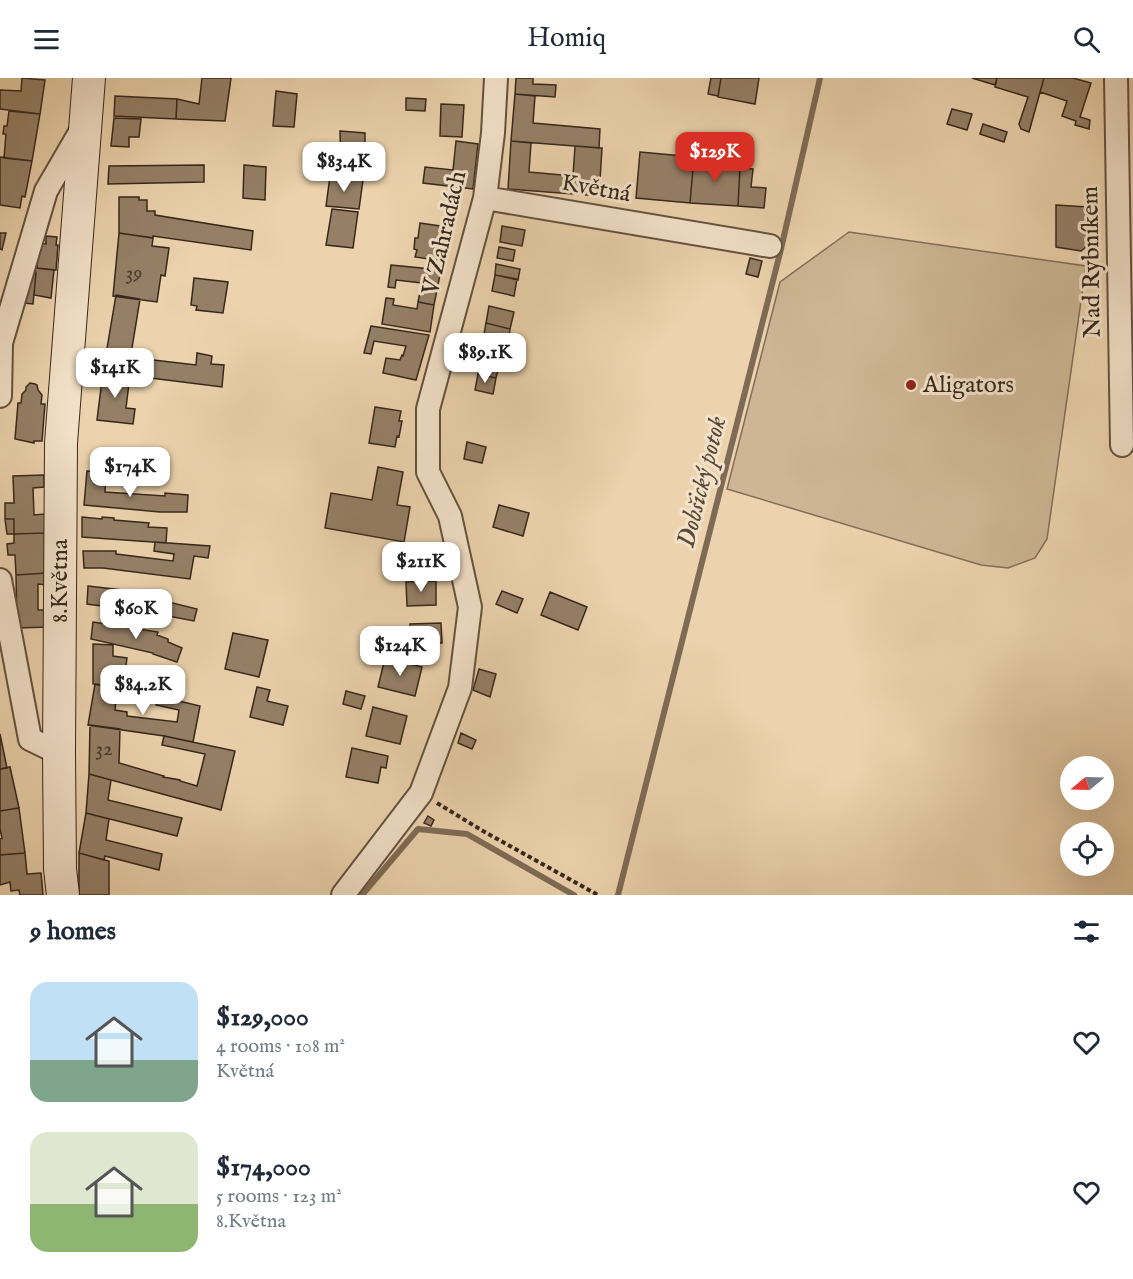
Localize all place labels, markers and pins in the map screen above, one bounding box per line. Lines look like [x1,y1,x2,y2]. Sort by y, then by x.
pin: $129K [673,132,757,183]
pin: $83.4K [295,142,393,193]
pin: $89.1K [436,333,534,384]
pin: $141K [73,348,157,399]
place label: Aligators [922,370,1014,401]
marker: Aligators [904,378,918,392]
pin: $174K [88,447,172,498]
pin: $211K [379,542,463,593]
pin: $60K [100,589,172,640]
pin: $124K [358,626,442,677]
pin: $84.2K [94,665,192,716]

